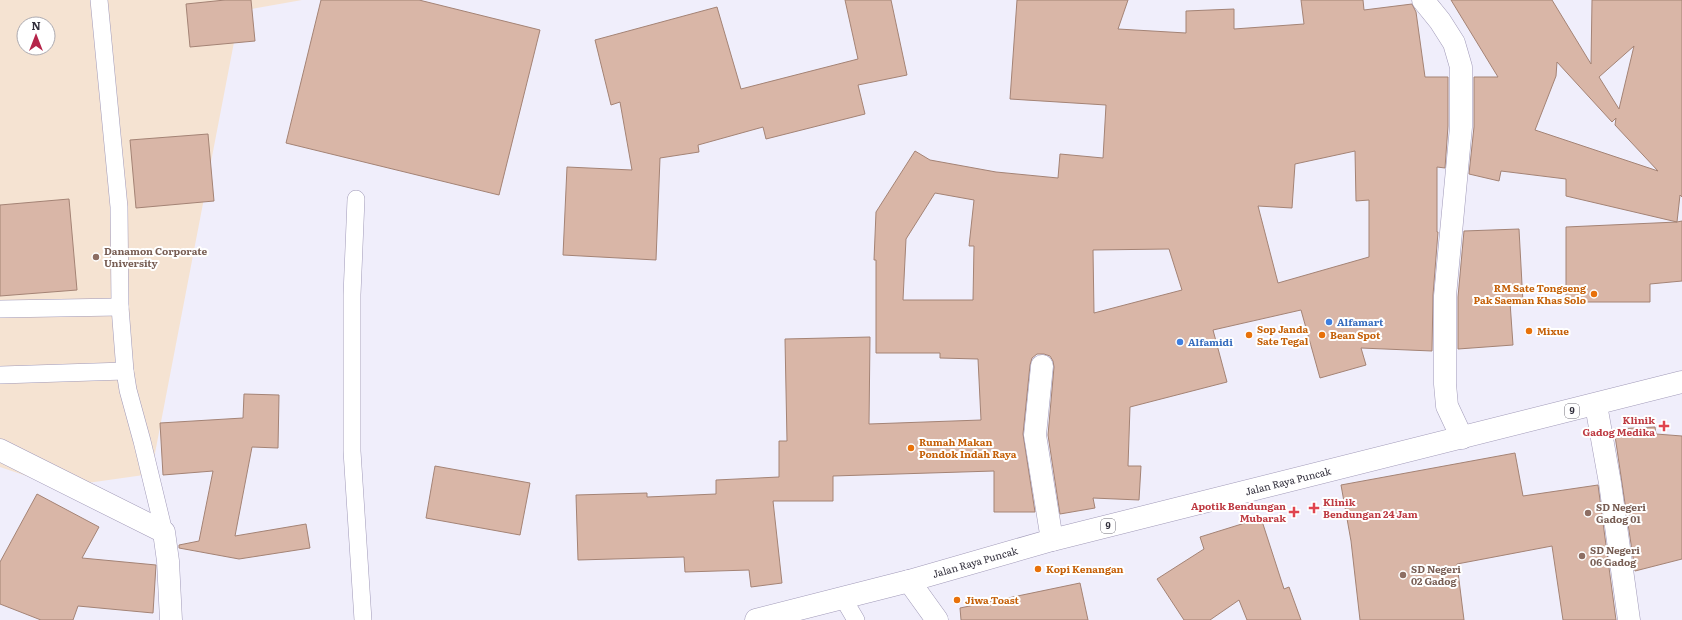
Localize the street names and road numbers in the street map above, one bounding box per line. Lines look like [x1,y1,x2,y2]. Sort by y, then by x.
road number: 9 [1565,404,1579,418]
street label: Jalan Raya Puncak [1243,462,1333,498]
road number: 9 [1101,519,1115,533]
street label: Jalan Raya Puncak [930,542,1020,581]

